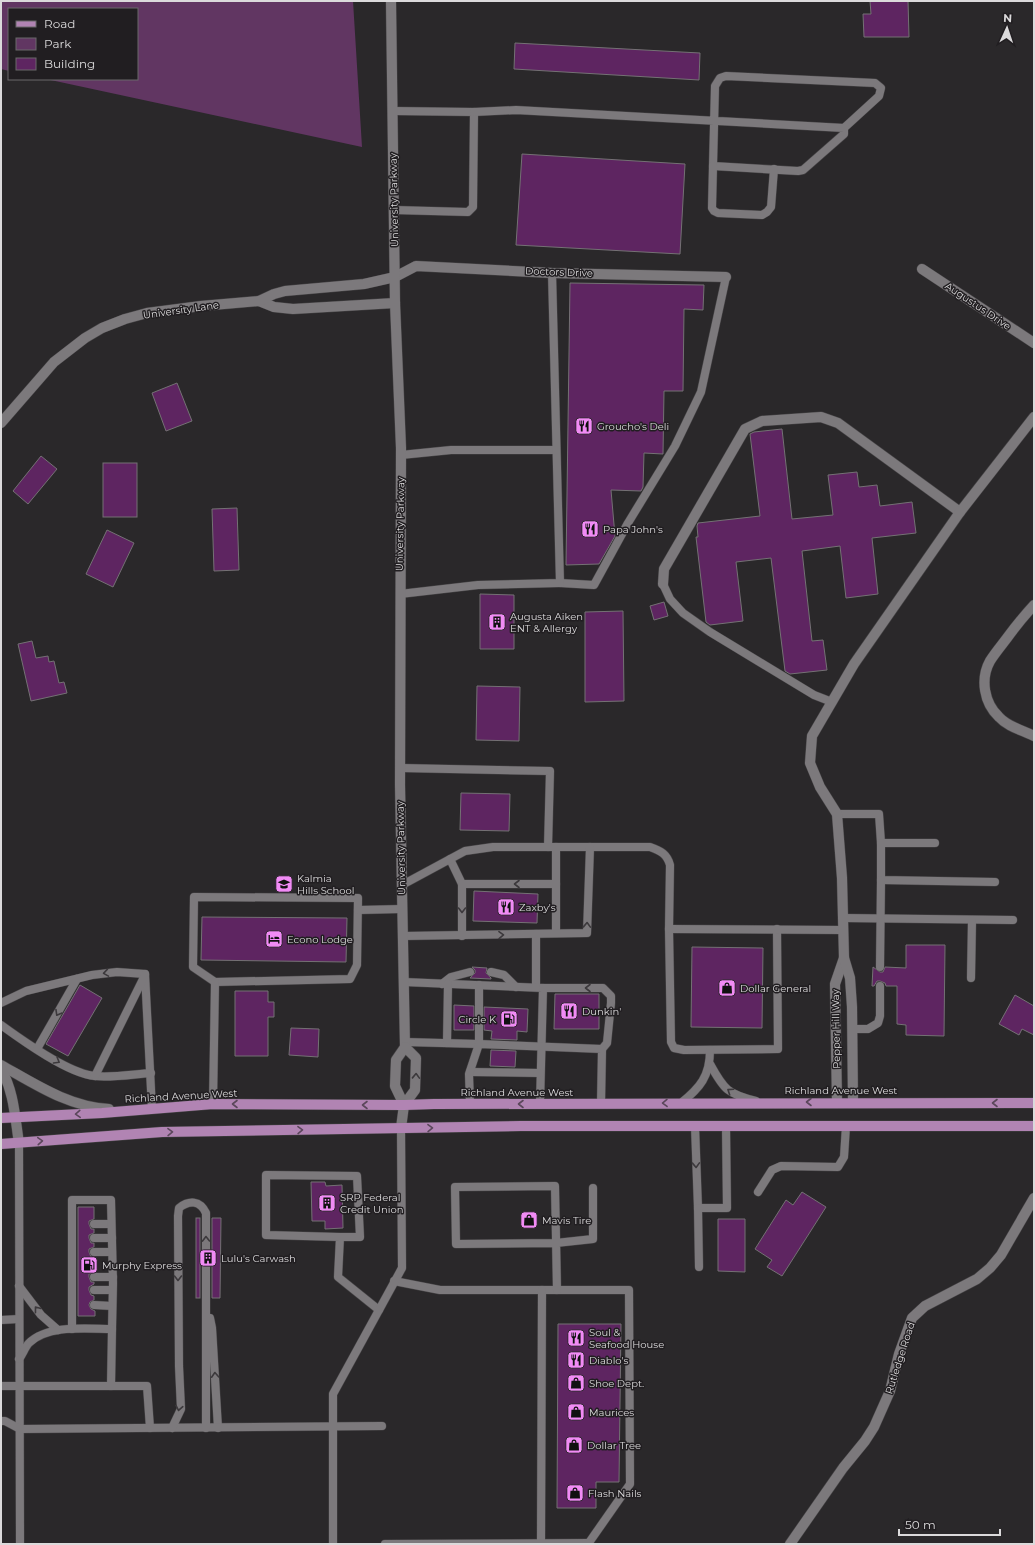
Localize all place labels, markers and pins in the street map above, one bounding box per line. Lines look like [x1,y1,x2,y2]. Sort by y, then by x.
restaurant icon: Groucho's Deli [574,416,594,436]
place label: Groucho's Deli [597,420,669,433]
restaurant icon: Papa John's [580,519,600,539]
place label: Papa John's [603,523,663,536]
place label: Augusta Aiken ENT & Allergy [510,610,583,635]
building icon: Augusta Aiken ENT & Allergy [487,612,507,632]
place label: Kalmia Hills School [297,872,354,897]
school or university icon: Kalmia Hills School [274,874,294,894]
restaurant icon: Zaxby's [496,897,516,917]
place label: Zaxby's [519,901,556,914]
hotel icon: Econo Lodge [264,929,284,949]
place label: Econo Lodge [287,933,353,946]
shop icon: Dollar General [717,978,737,998]
place label: Dollar General [740,982,811,995]
restaurant icon: Dunkin' [559,1001,579,1021]
place label: Dunkin' [582,1005,621,1018]
fuel station icon: Circle K [499,1009,519,1029]
place label: Circle K [458,1013,497,1026]
place label: SRP Federal Credit Union [340,1191,403,1216]
building icon: SRP Federal Credit Union [317,1193,337,1213]
shop icon: Mavis Tire [519,1210,539,1230]
place label: Mavis Tire [542,1214,591,1227]
building icon: Lulu's Carwash [198,1248,218,1268]
place label: Lulu's Carwash [221,1252,296,1265]
fuel station icon: Murphy Express [79,1255,99,1275]
place label: Murphy Express [102,1259,182,1272]
place label: Soul & Seafood House [589,1326,664,1351]
restaurant icon: Soul & Seafood House [566,1328,586,1348]
restaurant icon: Diablo's [566,1350,586,1370]
place label: Diablo's [589,1354,628,1367]
shop icon: Shoe Dept. [566,1373,586,1393]
place label: Shoe Dept. [589,1377,644,1390]
shop icon: Maurices [566,1402,586,1422]
place label: Maurices [589,1406,634,1419]
shop icon: Dollar Tree [564,1435,584,1455]
place label: Dollar Tree [587,1439,641,1452]
shop icon: Flash Nails [565,1483,585,1503]
place label: Flash Nails [588,1487,642,1500]

